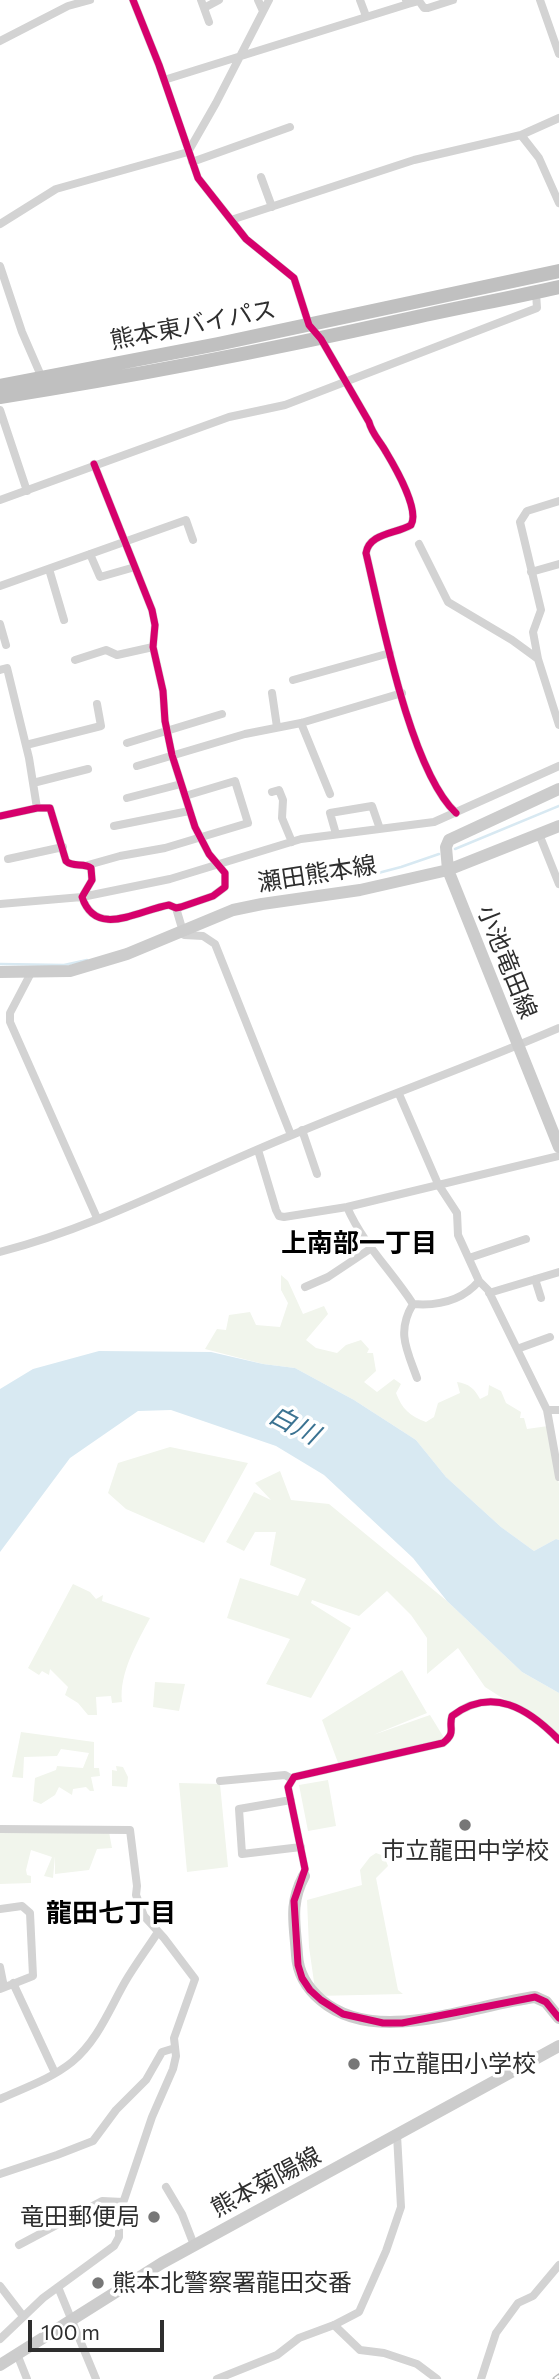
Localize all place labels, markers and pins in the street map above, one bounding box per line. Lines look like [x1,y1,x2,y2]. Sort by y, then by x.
marker: 市立龍田中学校 [457,1817,473,1833]
place label: 市立龍田中学校 [381,1837,549,1865]
place label: 市立龍田小学校 [368,2050,536,2078]
marker: 市立龍田小学校 [346,2056,362,2072]
place label: 竜田郵便局 [20,2203,140,2231]
marker: 竜田郵便局 [146,2209,162,2225]
place label: 熊本北警察署龍田交番 [112,2269,352,2297]
marker: 熊本北警察署龍田交番 [90,2275,106,2291]

